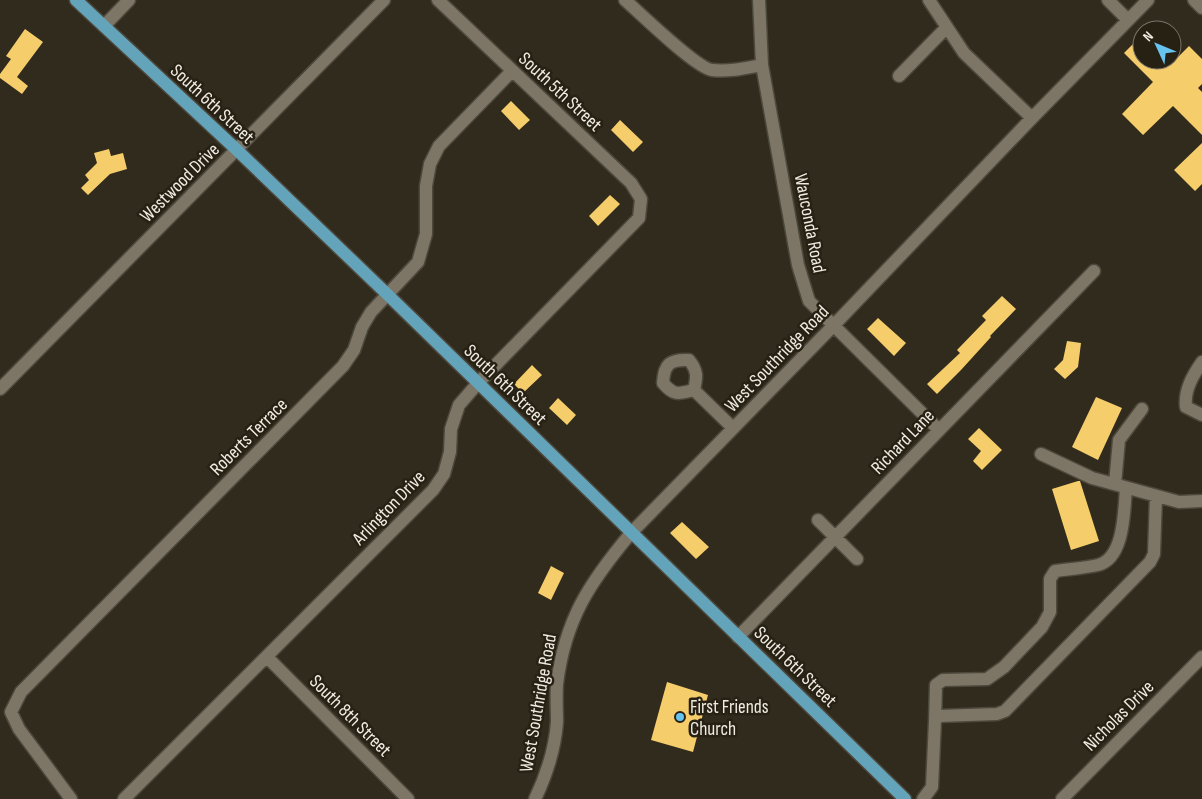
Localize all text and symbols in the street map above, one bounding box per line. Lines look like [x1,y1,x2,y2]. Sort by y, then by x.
north arrow [1132,20,1182,70]
text: N [1139,28,1157,45]
street label: South 5th Street [514,48,607,137]
street label: South 6th Street [165,59,259,149]
street label: Westwood Drive [136,139,225,228]
street label: Wauconda Road [789,172,830,275]
street label: West Southridge Road [720,301,834,417]
street label: South 6th Street [459,340,551,430]
street label: Roberts Terrace [205,393,293,481]
street label: Richard Lane [866,405,940,479]
street label: Arlington Drive [347,466,430,551]
street label: South 6th Street [749,622,841,712]
street label: West Southridge Road [515,632,562,774]
street label: South 8th Street [304,670,396,762]
street label: Nicholas Drive [1079,676,1159,756]
place label: First Friends Church [690,696,769,741]
marker: First Friends Church [674,711,686,723]

